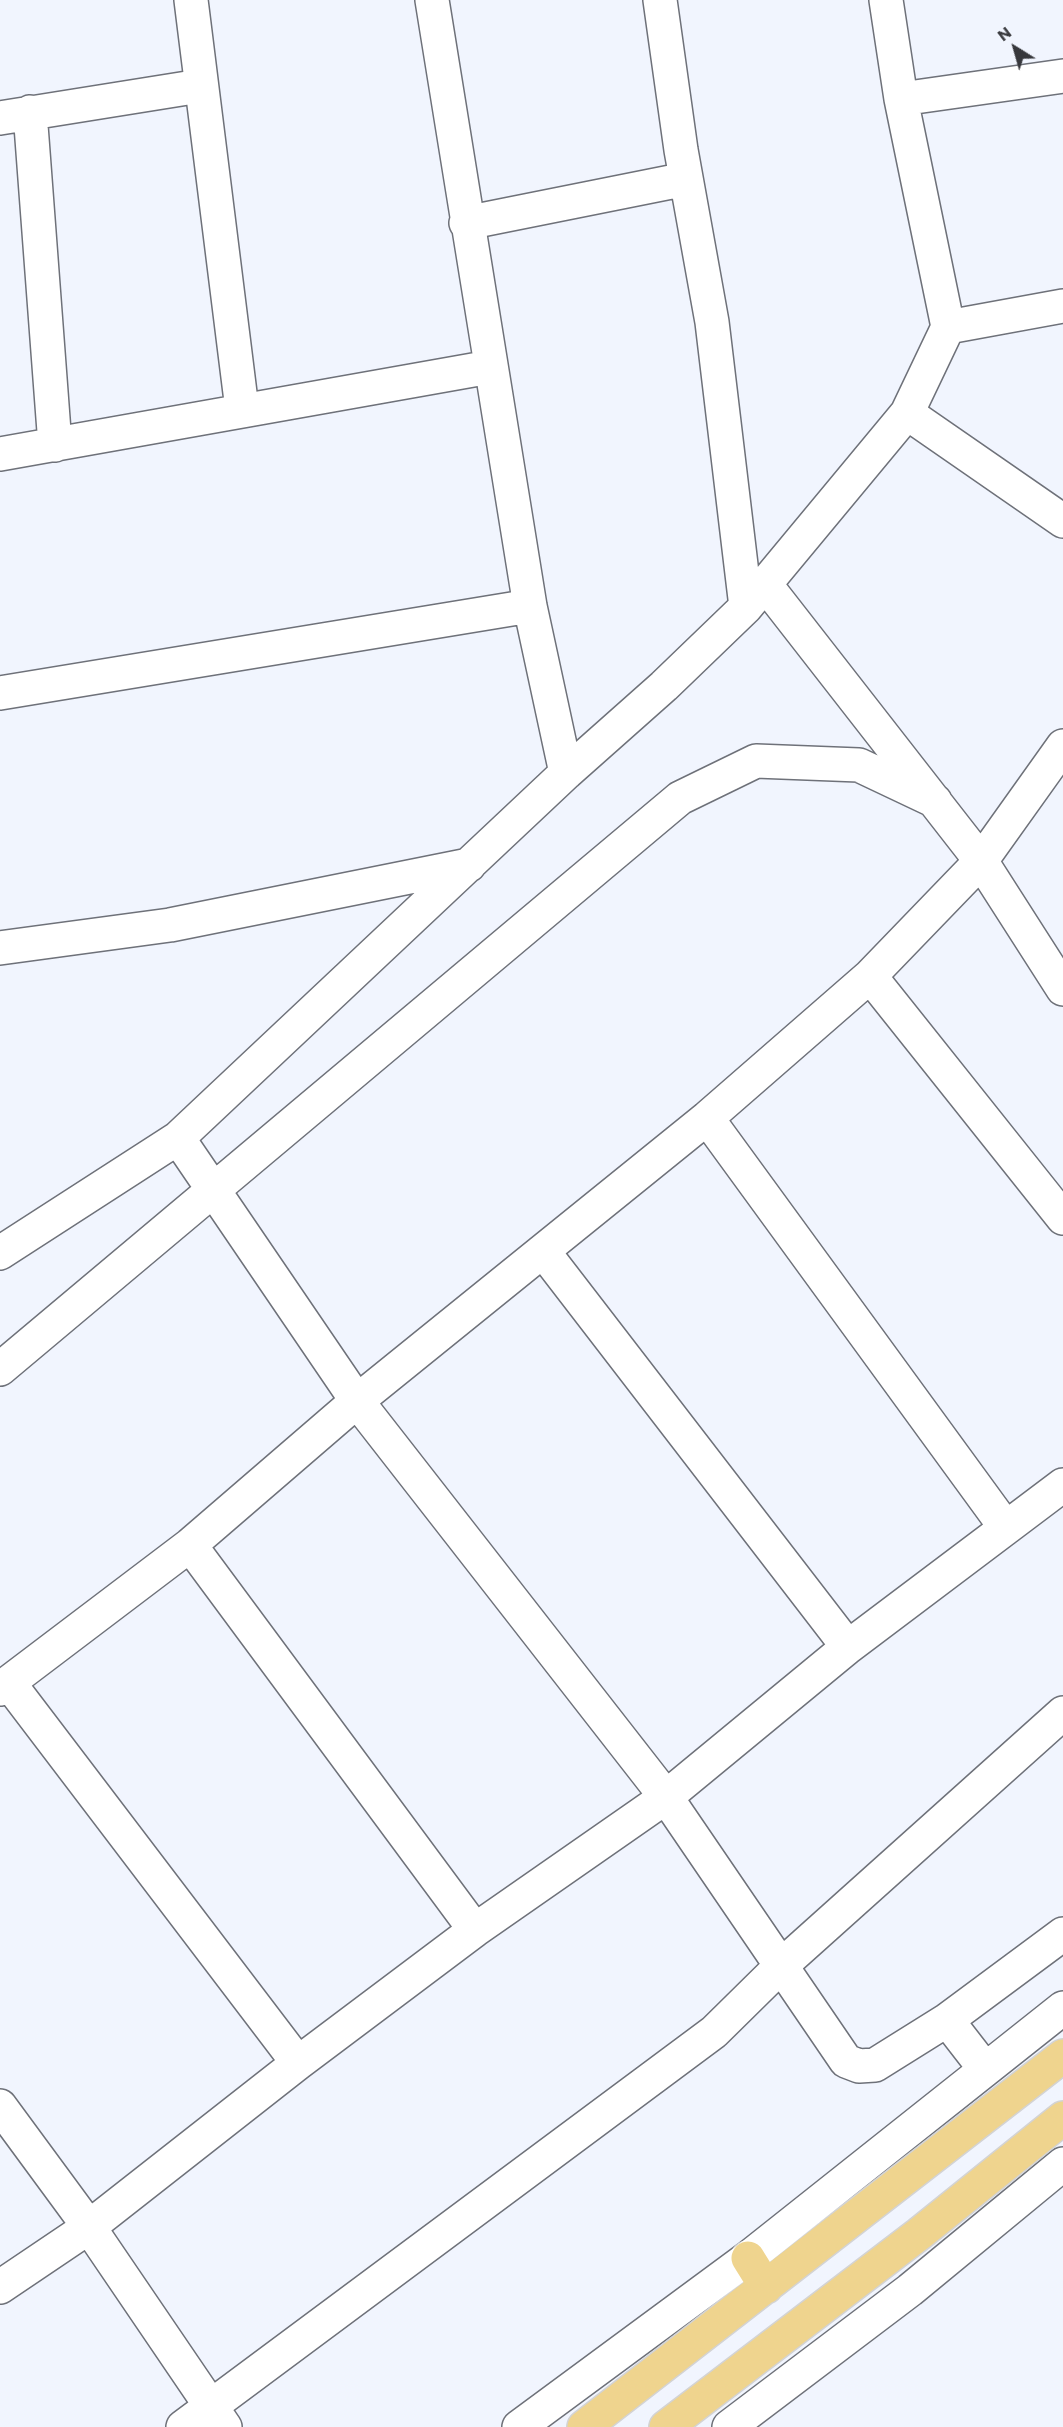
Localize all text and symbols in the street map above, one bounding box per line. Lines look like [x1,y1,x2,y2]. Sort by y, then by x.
north arrow [985,18,1045,78]
text: N [993,22,1014,44]

